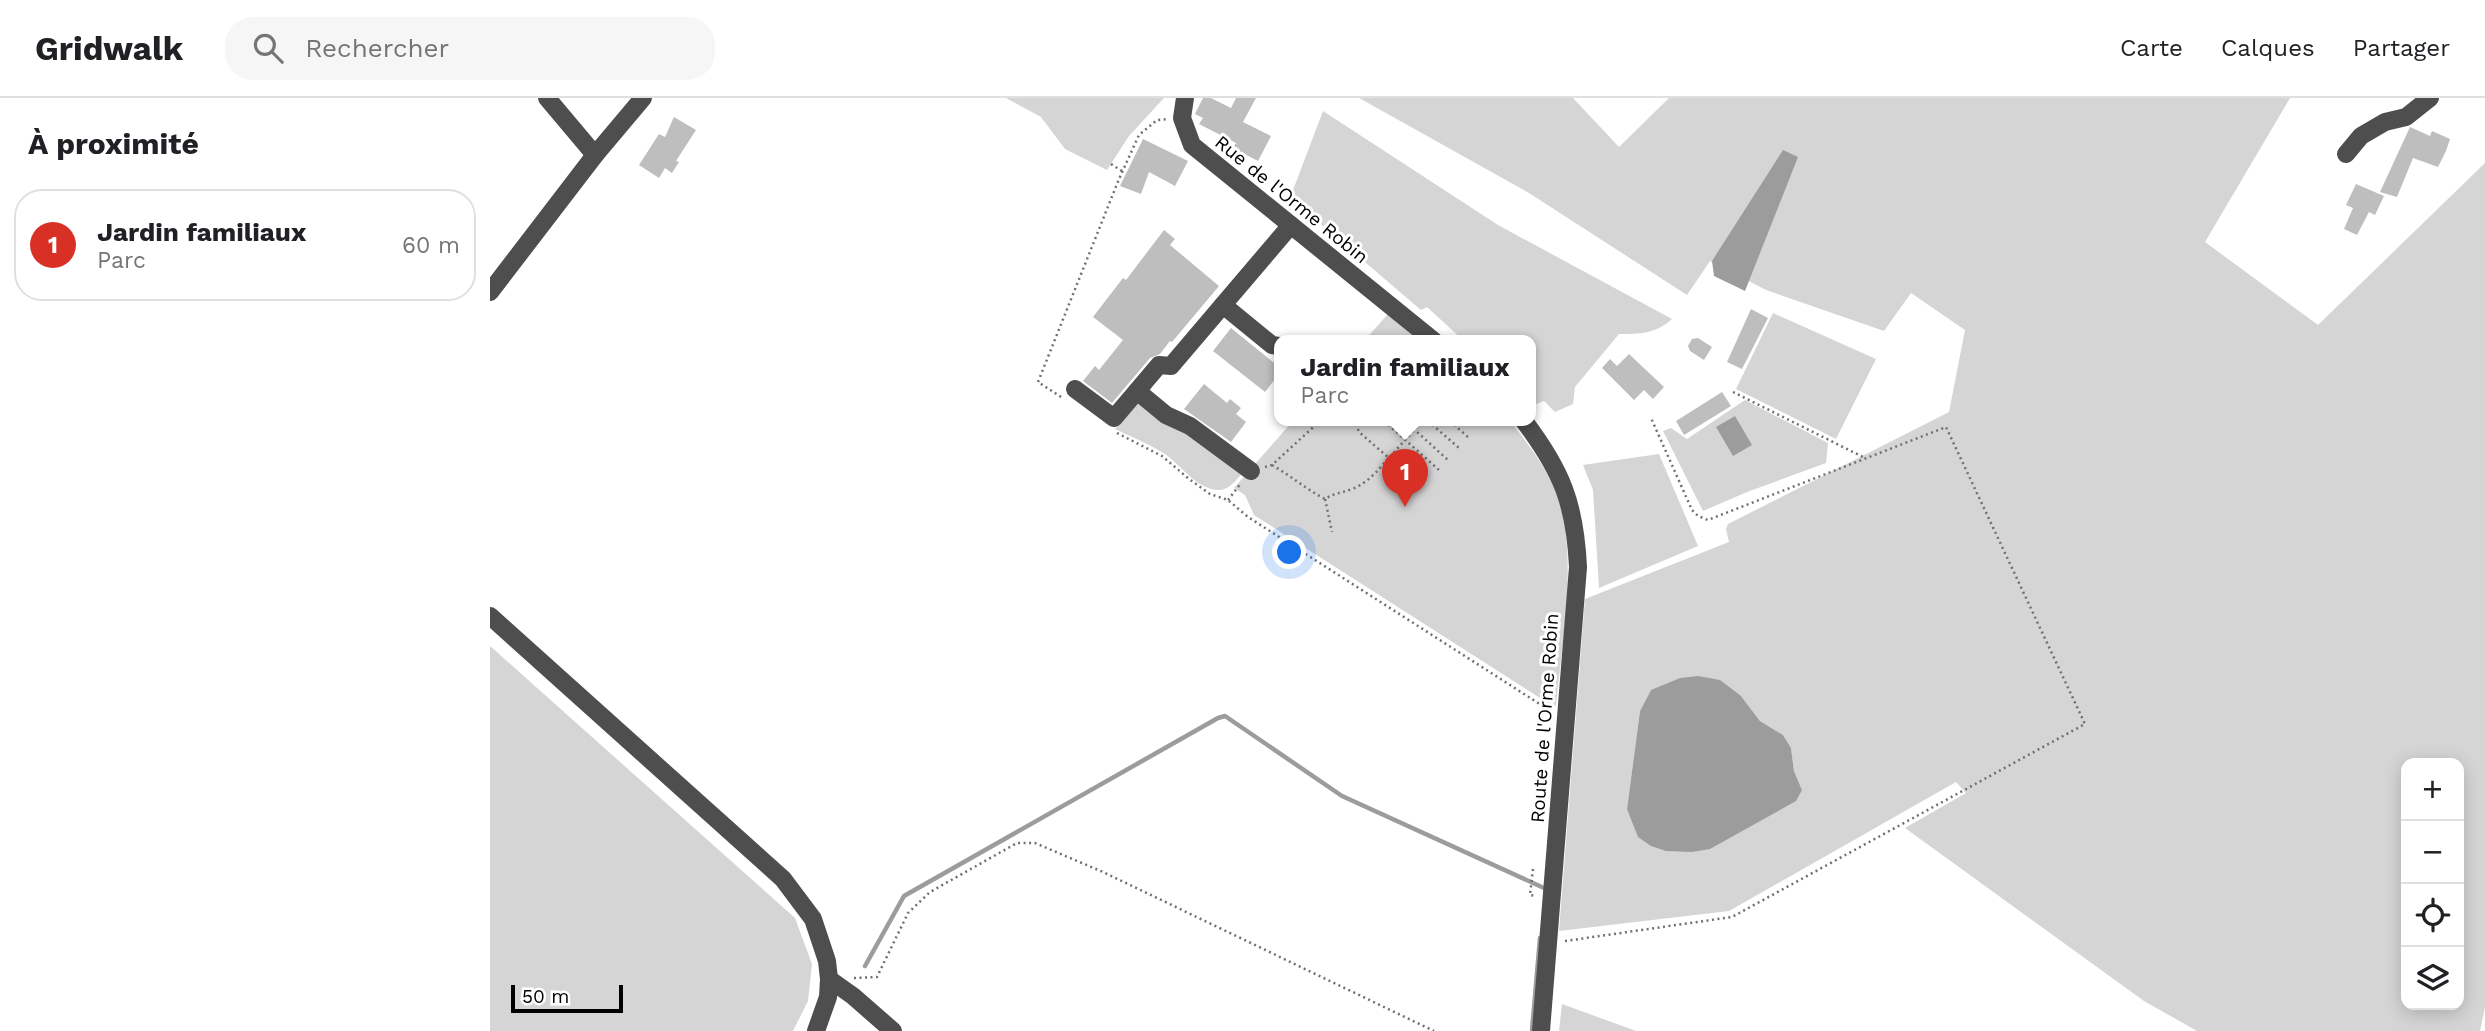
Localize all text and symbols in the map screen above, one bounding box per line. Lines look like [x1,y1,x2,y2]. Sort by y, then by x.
search box [225,17,715,80]
text: Gridwalk [35,29,183,68]
icon: search [249,29,287,67]
text: Rechercher [305,33,449,63]
text: Carte [2120,34,2183,62]
text: Calques [2221,34,2315,62]
text: Partager [2353,34,2450,62]
text: À proximité [28,126,199,161]
street label: Rue de l'Orme Robin [1210,130,1373,268]
text: Jardin familiaux [97,217,306,247]
text: 1 [48,232,58,259]
text: 60 m [402,232,460,259]
text: Parc [97,247,146,274]
popup [1274,335,1536,426]
text: Jardin familiaux [1300,352,1510,382]
text: Parc [1300,382,1349,409]
pin: 1 [1382,449,1428,507]
your location [1272,535,1306,569]
street label: Route de l'Orme Robin [1526,613,1563,824]
map controls [2401,758,2464,1010]
button: + [2401,758,2464,821]
button: − [2401,821,2464,884]
button: locate [2401,884,2464,947]
button: layers [2401,947,2464,1010]
scale bar [511,982,623,1014]
text: 50 m [522,985,569,1008]

